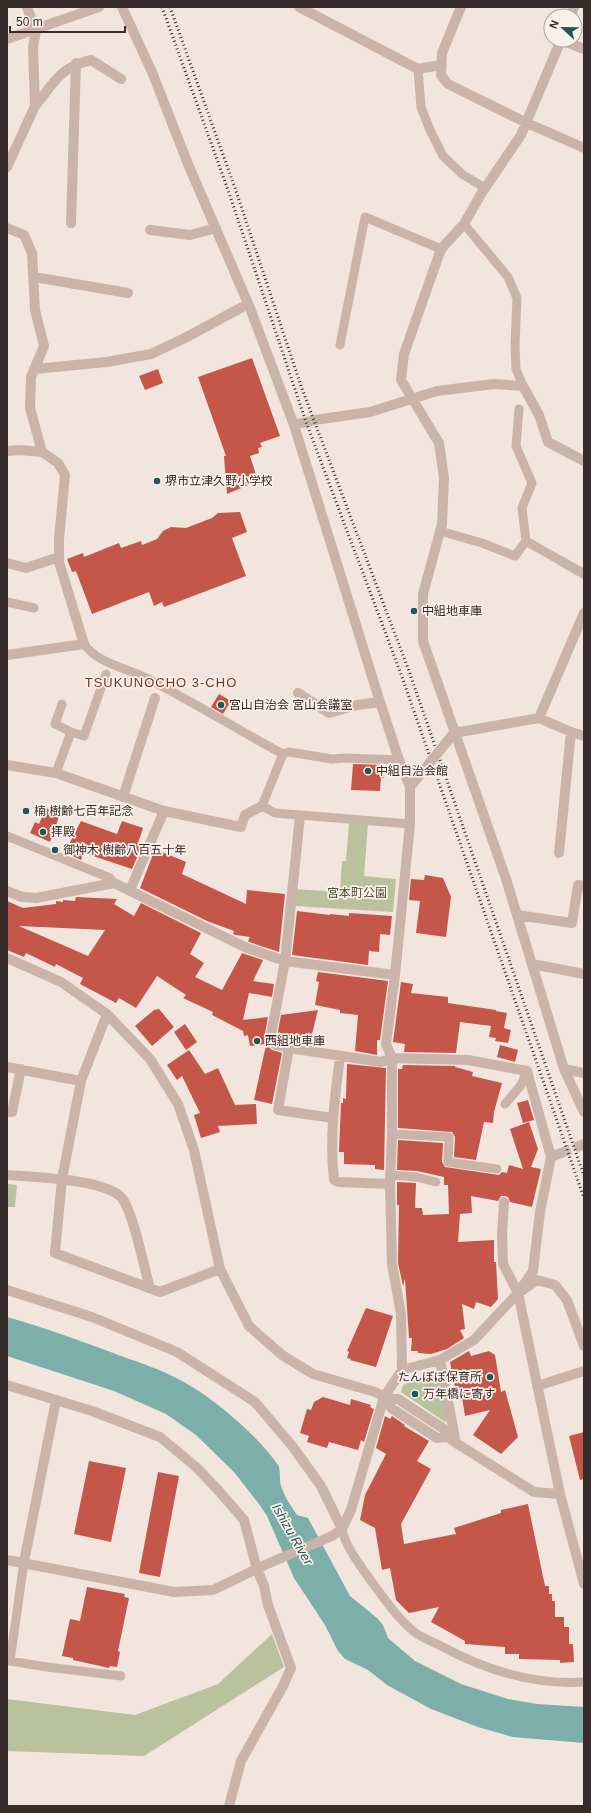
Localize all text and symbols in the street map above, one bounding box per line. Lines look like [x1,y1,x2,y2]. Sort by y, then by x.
scale bar [10,8,125,34]
north arrow [543,8,583,48]
text: 50 m [16,15,43,29]
text: N [547,18,561,30]
place label: 堺市立津久野小学校 [165,474,273,488]
marker: 堺市立津久野小学校 [152,476,162,486]
place label: 中組地車庫 [422,604,482,618]
marker: 中組地車庫 [409,606,419,616]
district label: TSUKUNOCHO 3-CHO [85,675,237,690]
place label: 宮山自治会 宮山会議室 [229,698,352,712]
marker: 宮山自治会 宮山会議室 [216,700,226,710]
place label: 中組自治会館 [376,764,448,778]
marker: 中組自治会館 [363,766,373,776]
place label: 楠 樹齢七百年記念 [34,804,133,818]
marker: 楠 樹齢七百年記念 [21,806,31,816]
place label: 拝殿 [51,825,75,839]
marker: 拝殿 [38,827,48,837]
place label: 御神木 樹齢八百五十年 [63,843,186,857]
marker: 御神木 樹齢八百五十年 [50,845,60,855]
park label: 宮本町公園 [327,886,387,900]
place label: 西組地車庫 [265,1034,325,1048]
marker: 西組地車庫 [252,1036,262,1046]
place label: たんぽぽ保育所 [398,1370,482,1384]
marker: たんぽぽ保育所 [485,1372,495,1382]
place label: 万年橋に寄す [423,1387,495,1401]
marker: 万年橋に寄す [410,1389,420,1399]
water label: Ishizu River [269,1501,316,1568]

